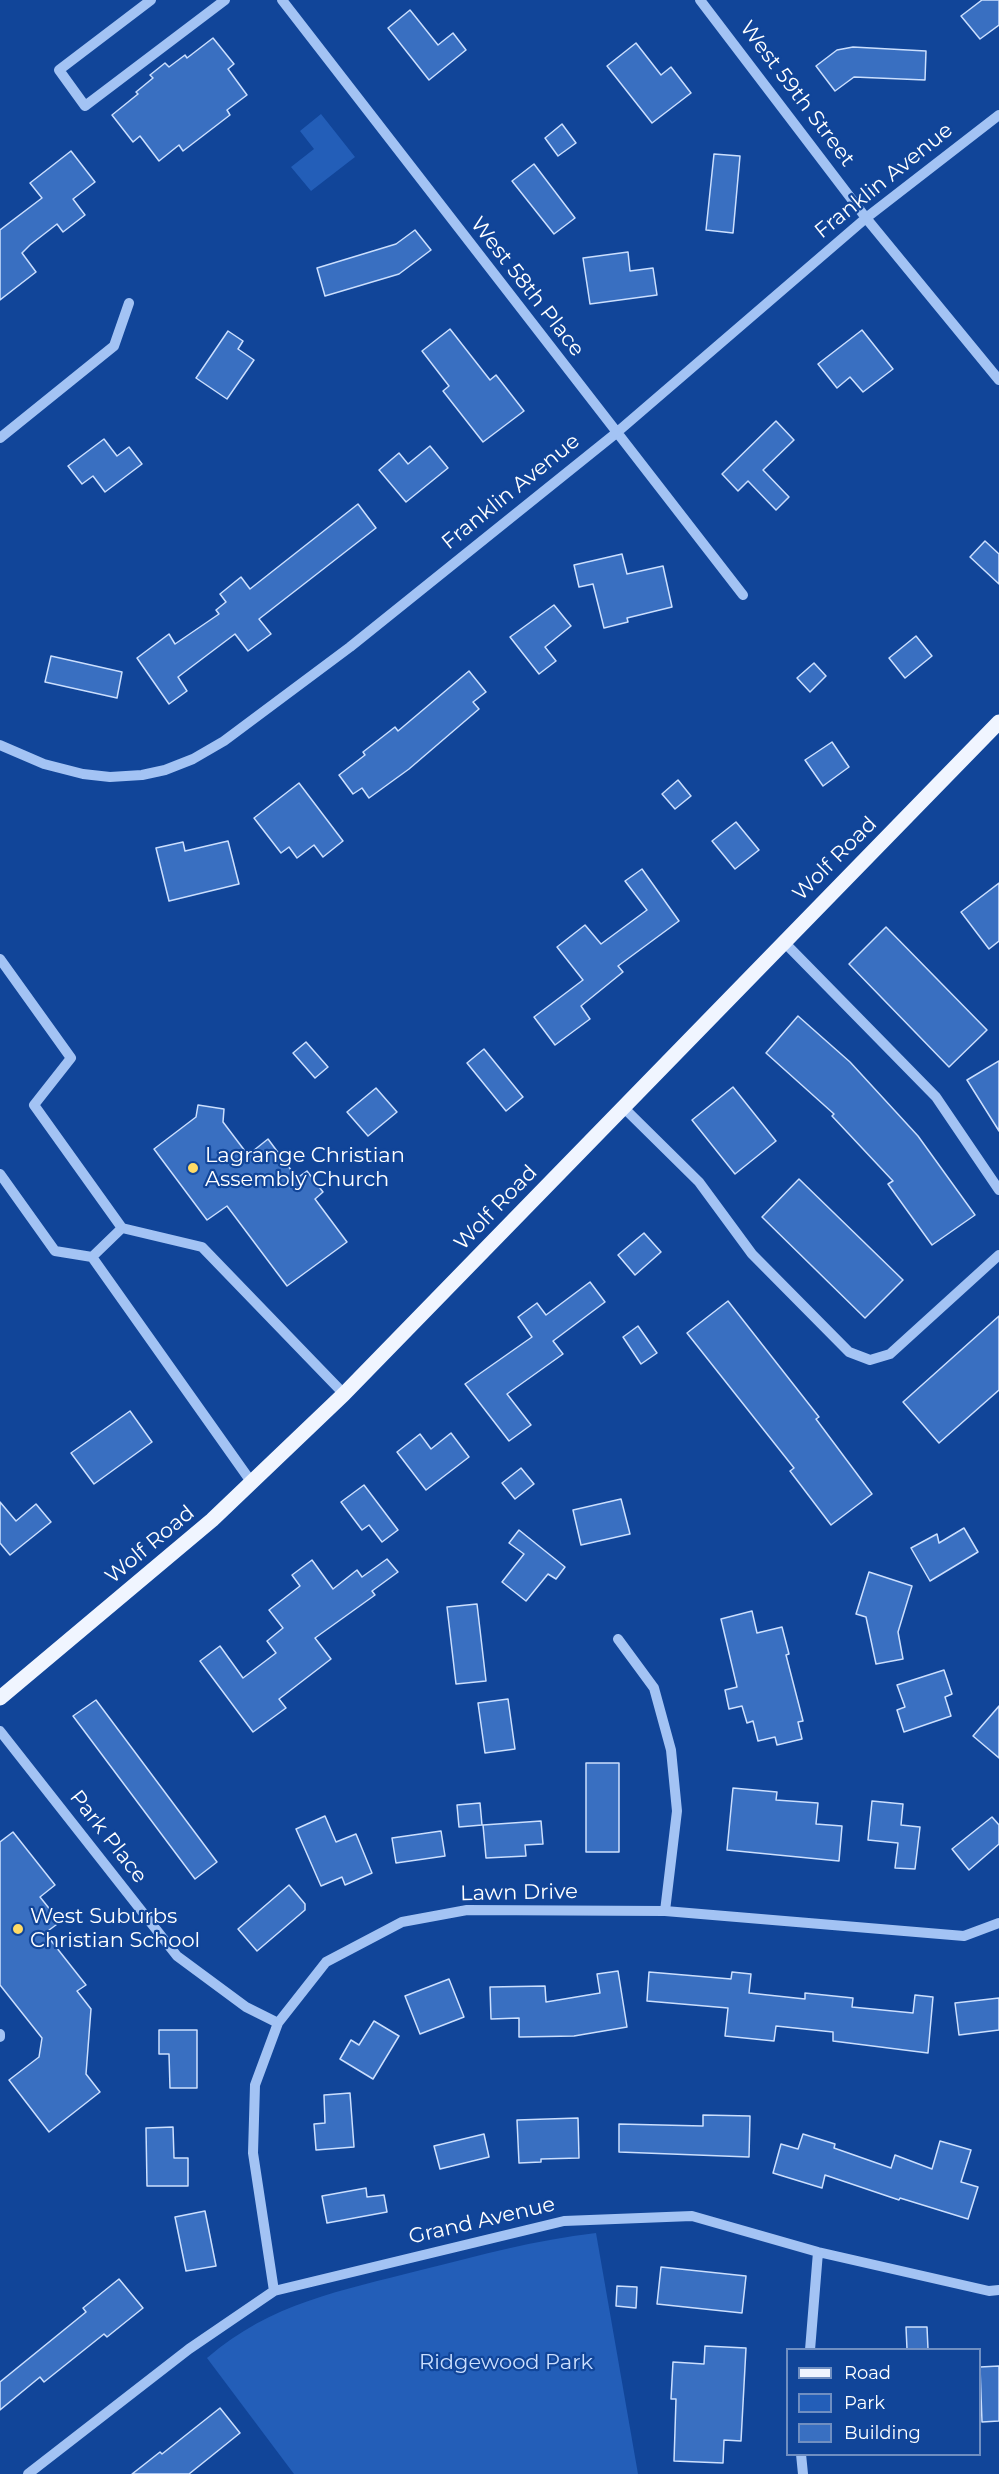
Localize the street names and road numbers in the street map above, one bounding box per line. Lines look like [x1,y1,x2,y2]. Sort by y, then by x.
street label: West 59th Street [734,16,860,172]
street label: Franklin Avenue [810,118,958,244]
street label: West 58th Place [465,212,589,362]
street label: Franklin Avenue [437,429,585,555]
street label: Wolf Road [788,812,882,906]
street label: Wolf Road [449,1160,543,1256]
street label: Wolf Road [100,1500,200,1590]
street label: Park Place [64,1786,152,1888]
street label: Lawn Drive [460,1879,578,1907]
street label: Grand Avenue [406,2192,558,2250]

